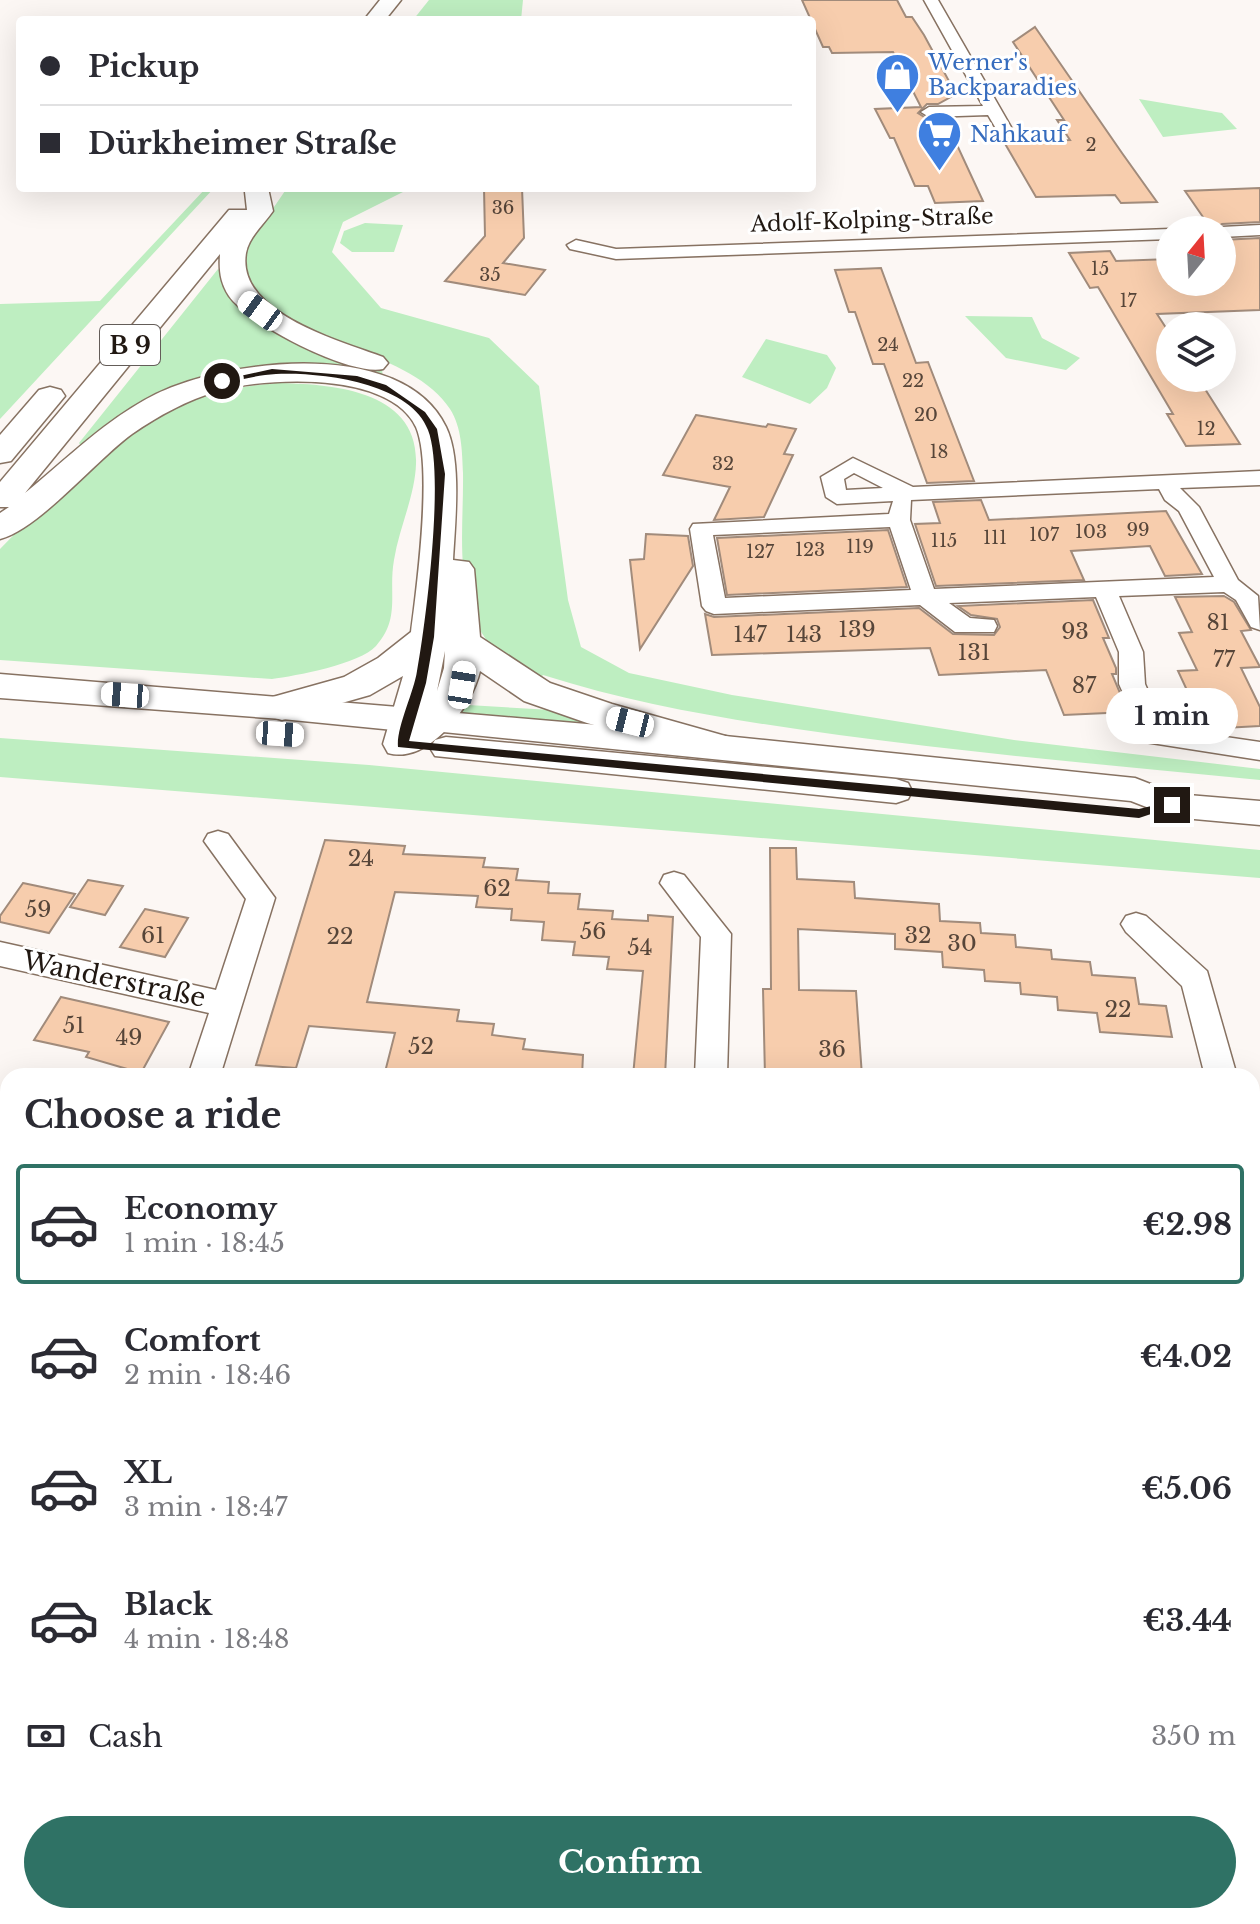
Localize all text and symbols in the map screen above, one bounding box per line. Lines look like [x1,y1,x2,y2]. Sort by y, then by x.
text: Pickup [88,48,199,85]
place label: Werner's Backparadies [927,49,1077,101]
shop icon: Werner's Backparadies [873,51,921,114]
supermarket icon: Nahkauf [915,110,963,173]
place label: Nahkauf [970,121,1069,148]
text: Dürkheimer Straße [88,125,397,162]
house number: 2 [1085,134,1097,156]
house number: 36 [492,197,514,219]
street label: Adolf-Kolping-Straße [749,202,994,238]
north arrow [1156,216,1236,296]
map controls [1156,216,1236,392]
house number: 15 [1091,258,1109,280]
house number: 35 [479,264,501,286]
car [234,287,286,335]
house number: 17 [1119,290,1137,312]
button: layers [1156,312,1236,392]
road number: B 9 [100,325,160,365]
house number: 24 [877,334,899,356]
route start [204,363,240,399]
house number: 22 [902,370,924,392]
house number: 20 [914,404,938,426]
house number: 12 [1196,418,1216,440]
house number: 18 [930,441,948,463]
house number: 32 [712,453,734,475]
house number: 99 [1126,519,1150,541]
house number: 103 [1075,521,1107,543]
house number: 107 [1029,524,1060,546]
house number: 111 [983,527,1007,549]
house number: 115 [931,530,957,552]
house number: 119 [846,536,874,558]
house number: 123 [795,539,825,561]
house number: 127 [746,541,775,563]
house number: 81 [1206,609,1230,636]
house number: 139 [838,616,876,643]
house number: 93 [1061,618,1089,645]
house number: 147 [733,621,768,648]
house number: 143 [786,621,822,648]
house number: 131 [957,639,991,666]
house number: 77 [1213,646,1236,673]
car [446,659,478,711]
house number: 87 [1072,672,1097,699]
car [100,681,150,709]
callout: 1 min [1106,689,1238,745]
text: 1 min [1134,700,1210,732]
car [604,705,656,739]
car [255,720,305,748]
route end [1154,787,1190,823]
house number: 24 [348,845,374,872]
house number: 62 [483,875,511,902]
house number: 59 [25,896,51,923]
house number: 56 [580,918,606,945]
house number: 61 [141,922,165,949]
house number: 32 [904,922,932,949]
house number: 22 [326,923,354,950]
house number: 30 [947,930,977,957]
house number: 54 [627,934,653,961]
street label: Wanderstraße [18,944,209,1014]
house number: 22 [1104,996,1132,1023]
house number: 51 [63,1012,85,1039]
house number: 49 [115,1024,143,1051]
house number: 52 [408,1033,434,1060]
house number: 36 [818,1036,846,1063]
text: Choose a ride [24,1093,281,1138]
icon: car [28,1188,100,1260]
text: Economy [124,1190,277,1227]
text: €2.98 [1143,1206,1232,1243]
text: 1 min · 18:45 [124,1227,285,1259]
icon: car [28,1320,100,1392]
text: Comfort [124,1322,261,1359]
text: €4.02 [1140,1338,1232,1375]
text: 2 min · 18:46 [124,1359,291,1391]
icon: car [28,1452,100,1524]
text: XL [124,1454,172,1491]
text: €5.06 [1141,1470,1232,1507]
text: 3 min · 18:47 [124,1491,288,1523]
icon: car [28,1584,100,1656]
text: Black [124,1586,212,1623]
text: €3.44 [1142,1602,1232,1639]
text: 4 min · 18:48 [124,1623,289,1655]
icon: cash [24,1714,68,1758]
text: Cash [88,1718,163,1755]
text: 350 m [1151,1720,1236,1752]
button: Confirm [24,1816,1236,1908]

